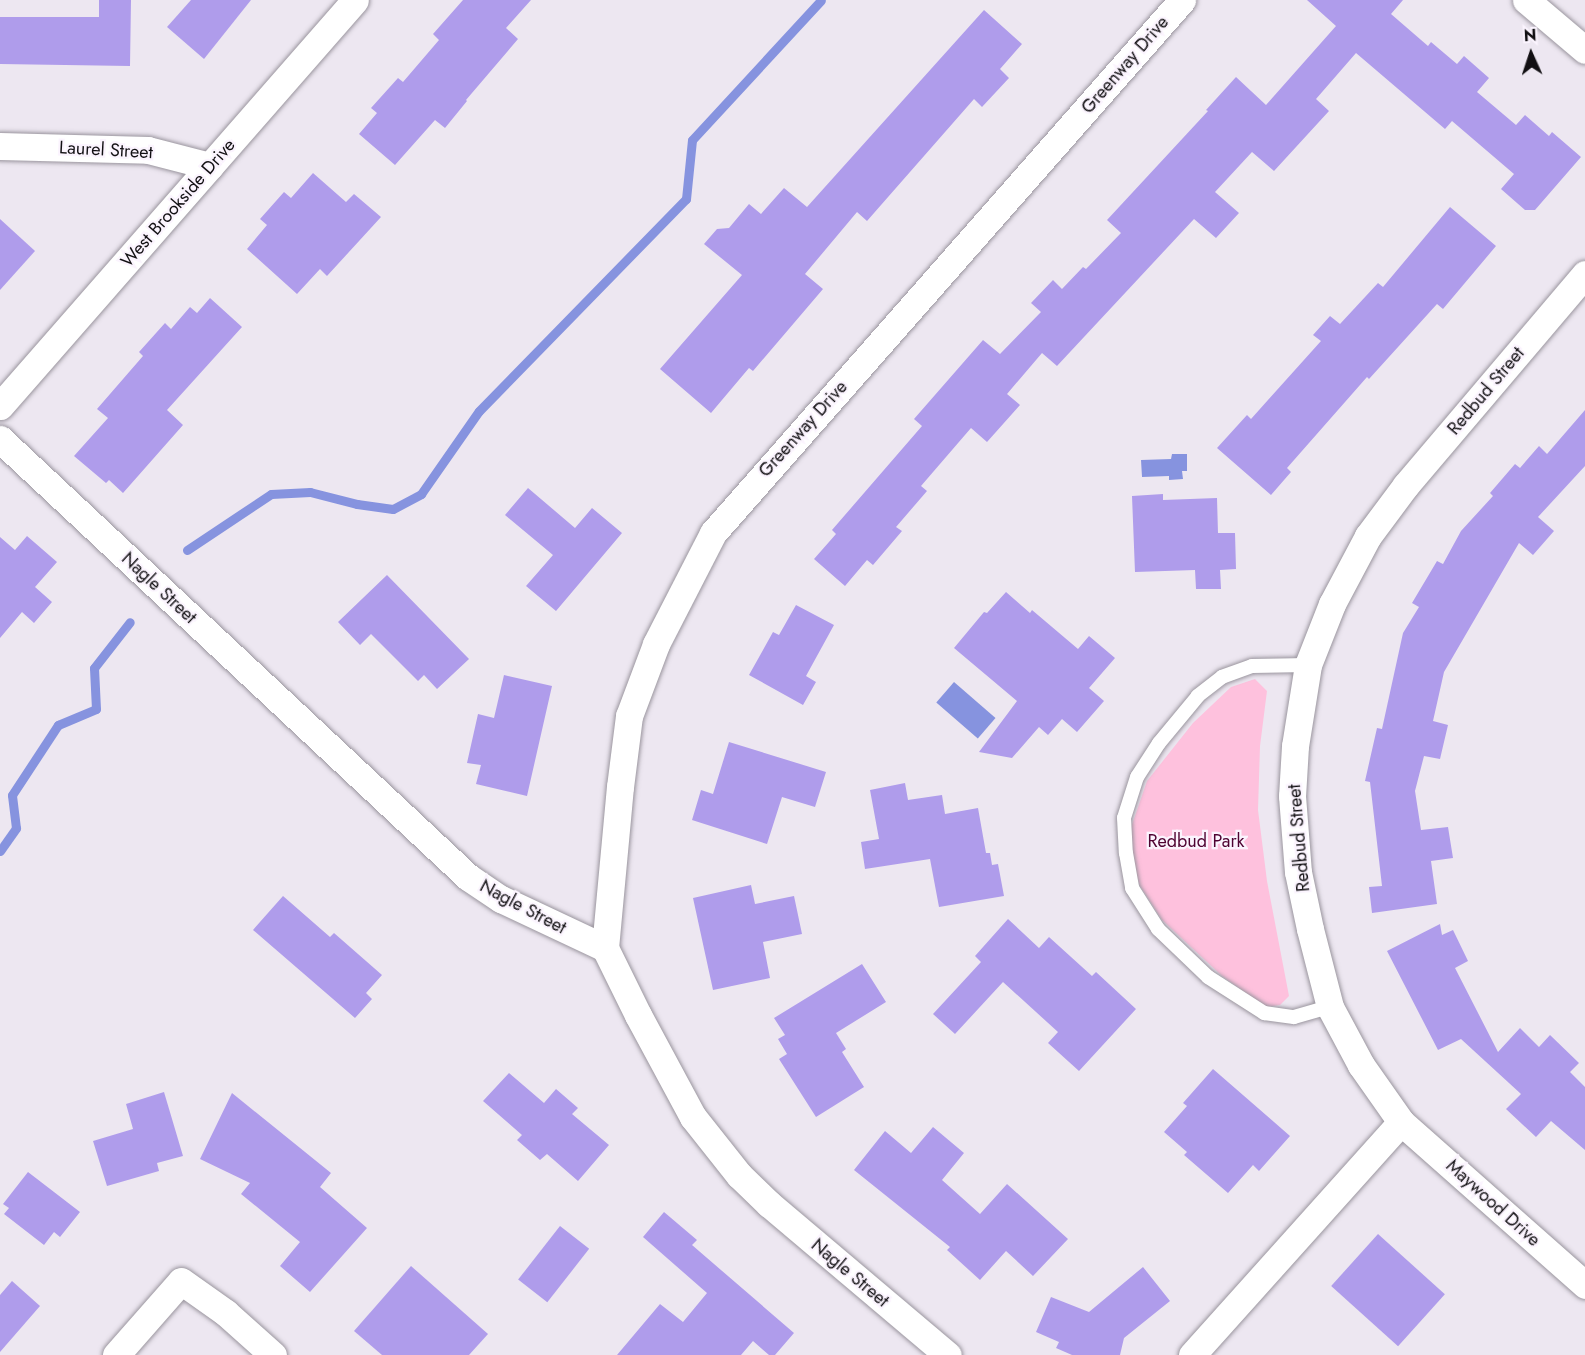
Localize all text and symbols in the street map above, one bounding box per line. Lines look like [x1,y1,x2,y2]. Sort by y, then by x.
street label: Greenway Drive [1077,12,1173,118]
north arrow [1501,24,1561,84]
text: N [1523,24,1537,47]
street label: West Brookside Drive [116,134,240,272]
street label: Laurel Street [59,137,153,163]
street label: Redbud Street [1443,343,1529,439]
street label: Greenway Drive [754,376,852,482]
street label: Nagle Street [117,548,201,628]
street label: Redbud Street [1284,783,1314,893]
park label: Redbud Park [1147,830,1245,852]
street label: Nagle Street [476,875,570,939]
street label: Maywood Drive [1442,1155,1544,1251]
street label: Nagle Street [807,1234,893,1312]

